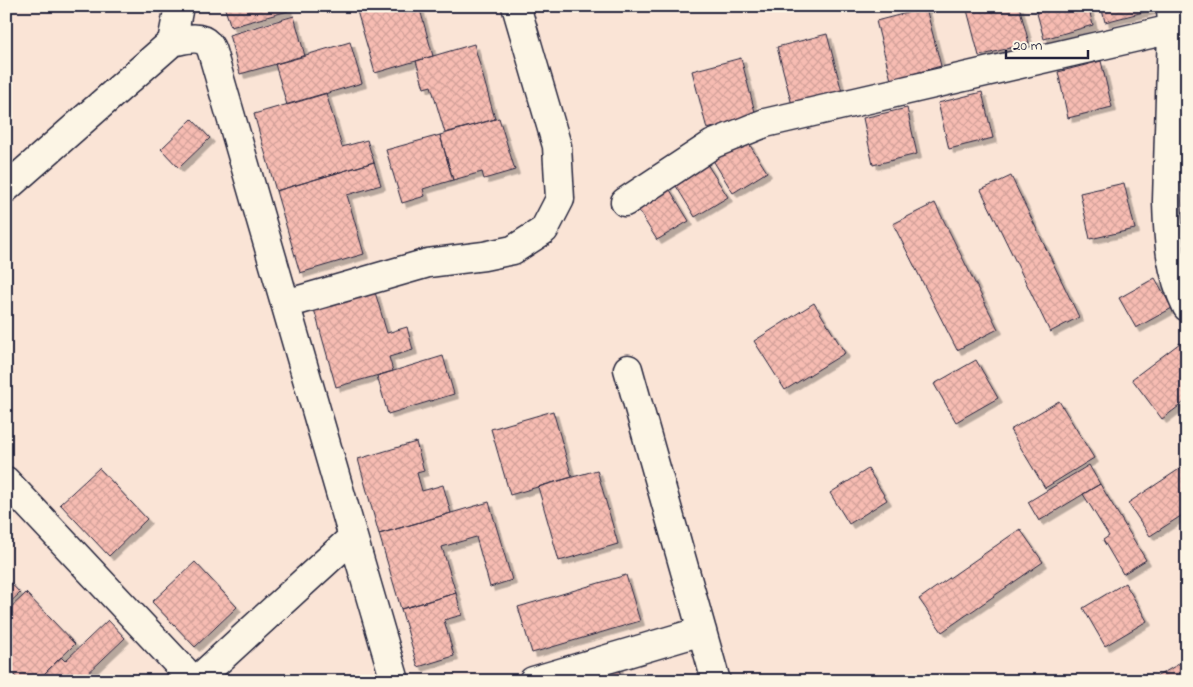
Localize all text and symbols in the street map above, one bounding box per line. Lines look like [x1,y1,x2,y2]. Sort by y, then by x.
scale bar [1006,28,1088,60]
text: 20 m [1013,35,1043,57]

